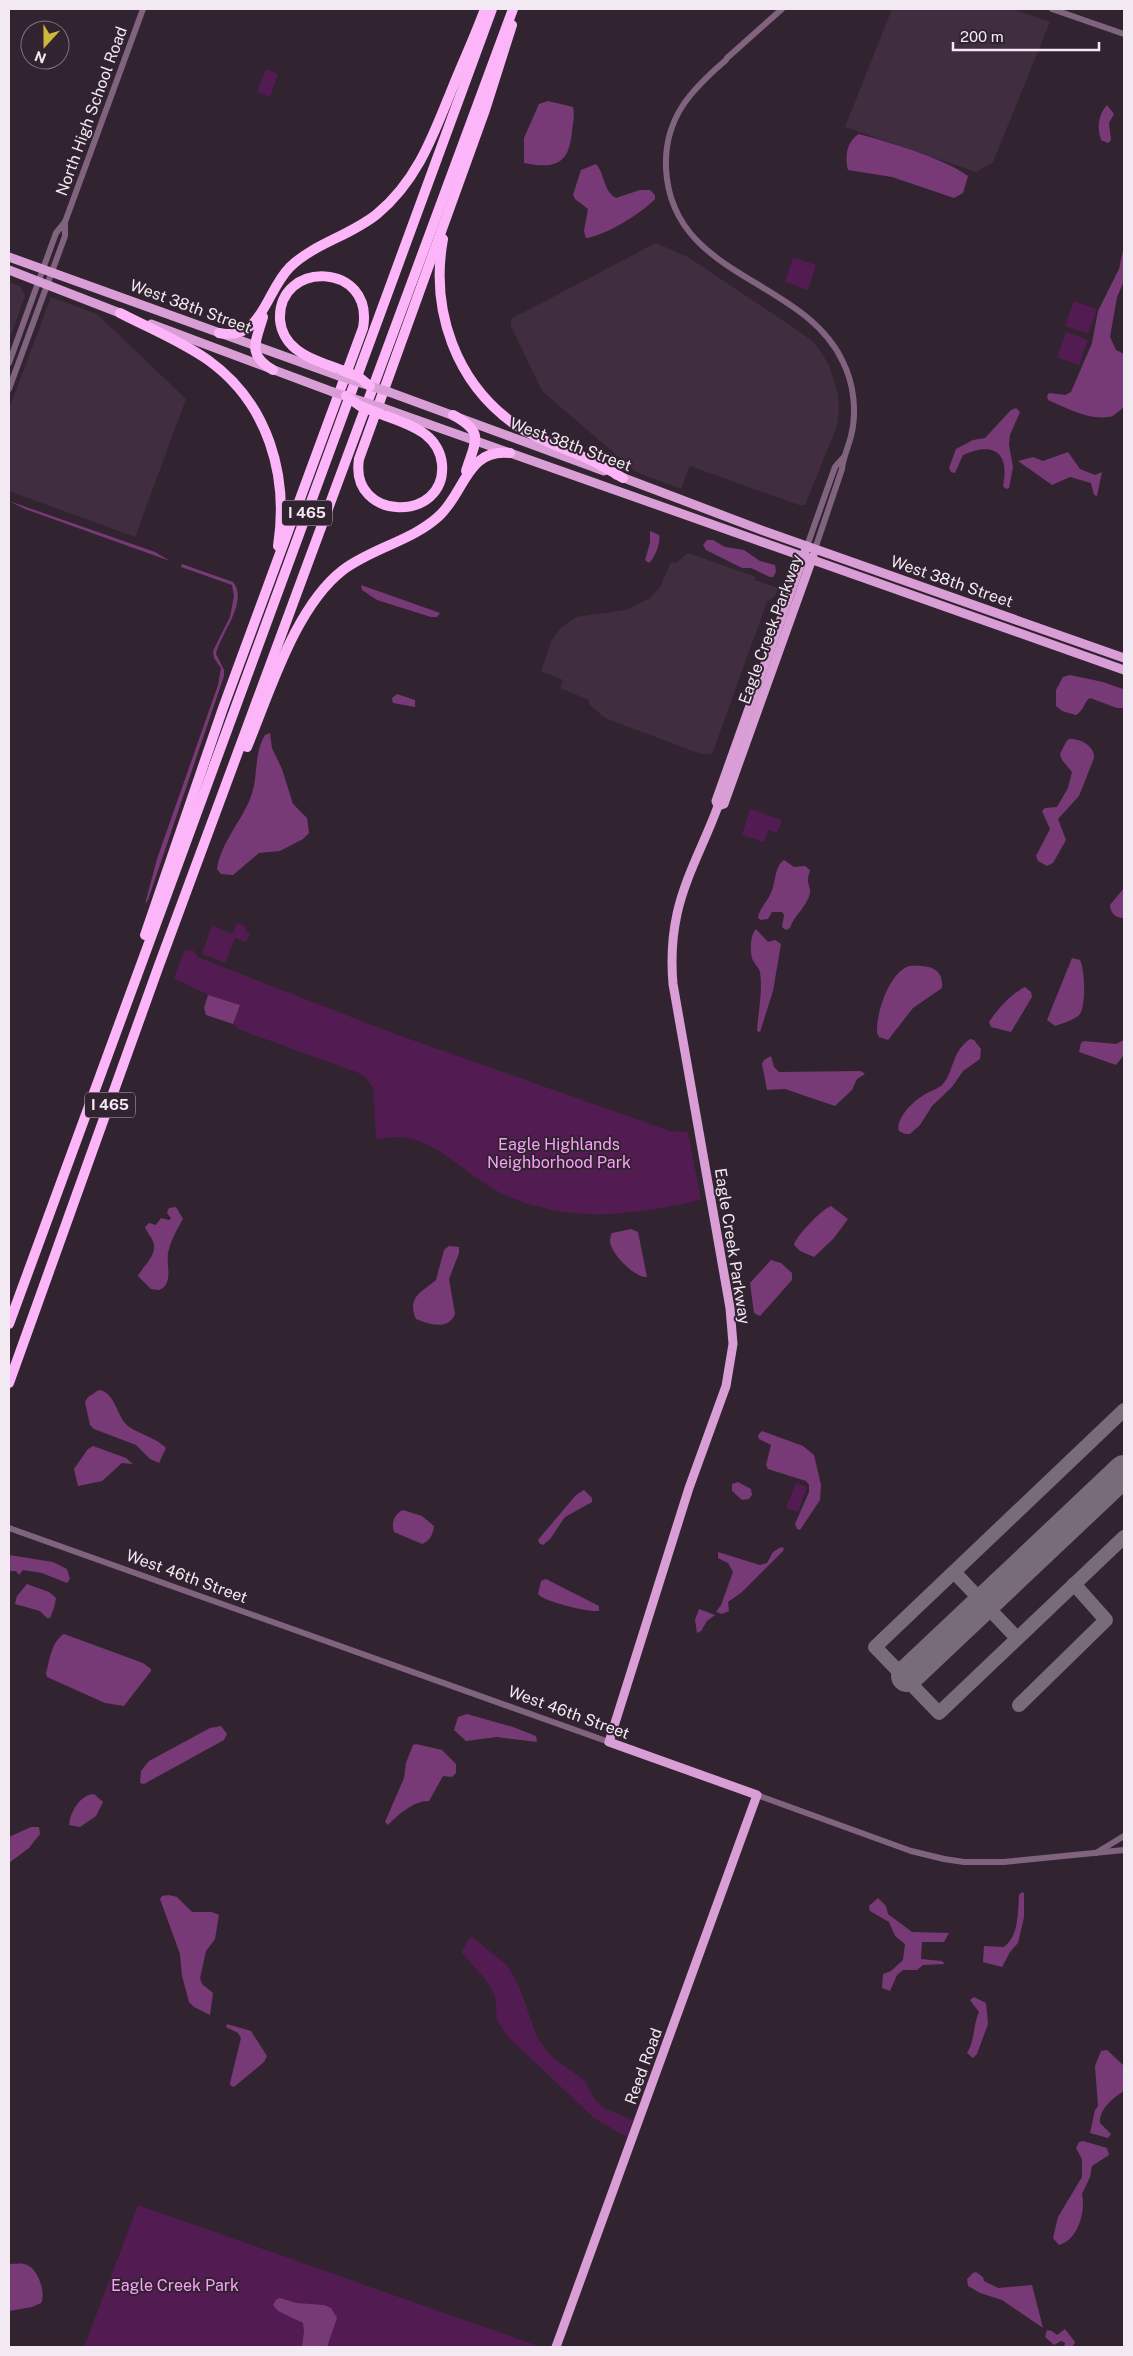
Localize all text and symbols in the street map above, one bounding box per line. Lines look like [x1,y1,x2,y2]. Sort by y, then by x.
north arrow [20,20,70,70]
scale bar [953,20,1099,52]
street label: North High School Road [52,24,131,198]
text: 200 m [960,28,1004,45]
text: N [32,48,48,67]
street label: West 38th Street [127,276,254,337]
street label: West 38th Street [507,414,634,475]
road number: I 465 [282,500,332,526]
street label: Eagle Creek Parkway [735,551,807,707]
street label: West 38th Street [888,552,1015,611]
road number: I 465 [85,1092,135,1118]
park label: Eagle Highlands Neighborhood Park [487,1135,631,1172]
street label: Eagle Creek Parkway [711,1167,754,1326]
street label: West 46th Street [124,1546,250,1607]
street label: West 46th Street [506,1682,632,1743]
street label: Reed Road [621,2025,666,2107]
park label: Eagle Creek Park [111,2276,239,2295]

